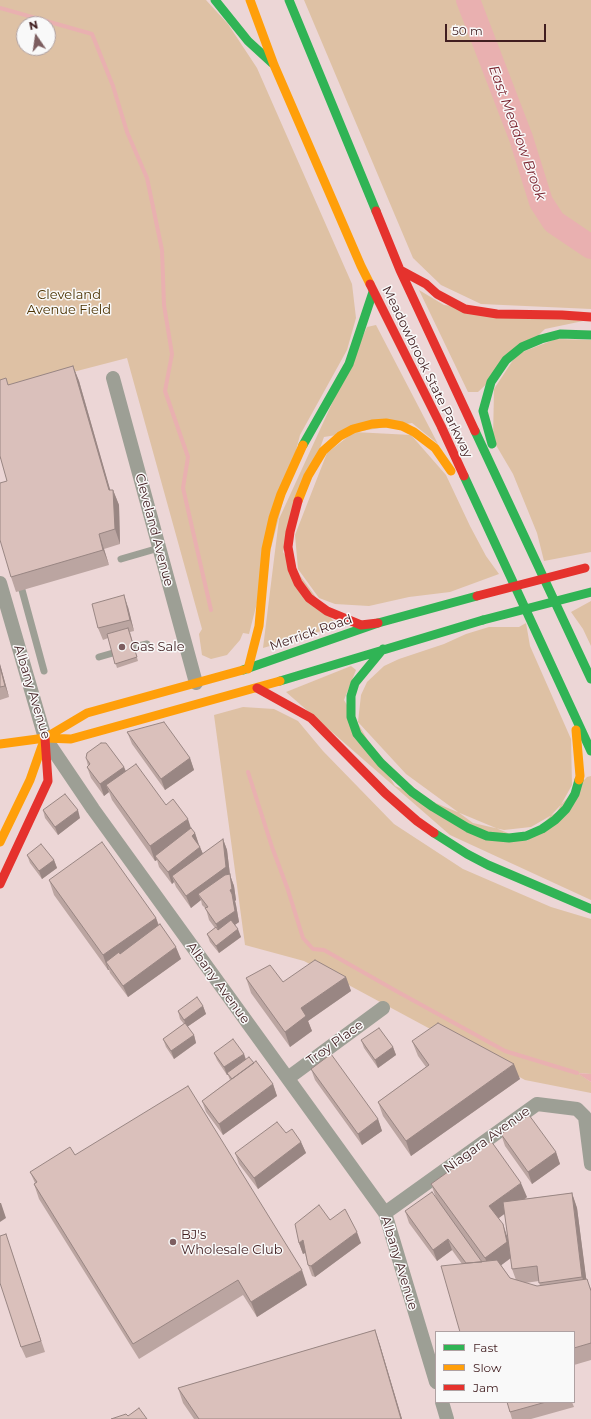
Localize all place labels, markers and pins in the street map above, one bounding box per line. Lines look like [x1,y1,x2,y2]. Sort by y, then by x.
place label: Gas Sale [130,639,184,655]
marker: Gas Sale [117,642,127,652]
place label: BJ's Wholesale Club [181,1227,283,1258]
marker: BJ's Wholesale Club [168,1237,178,1247]

